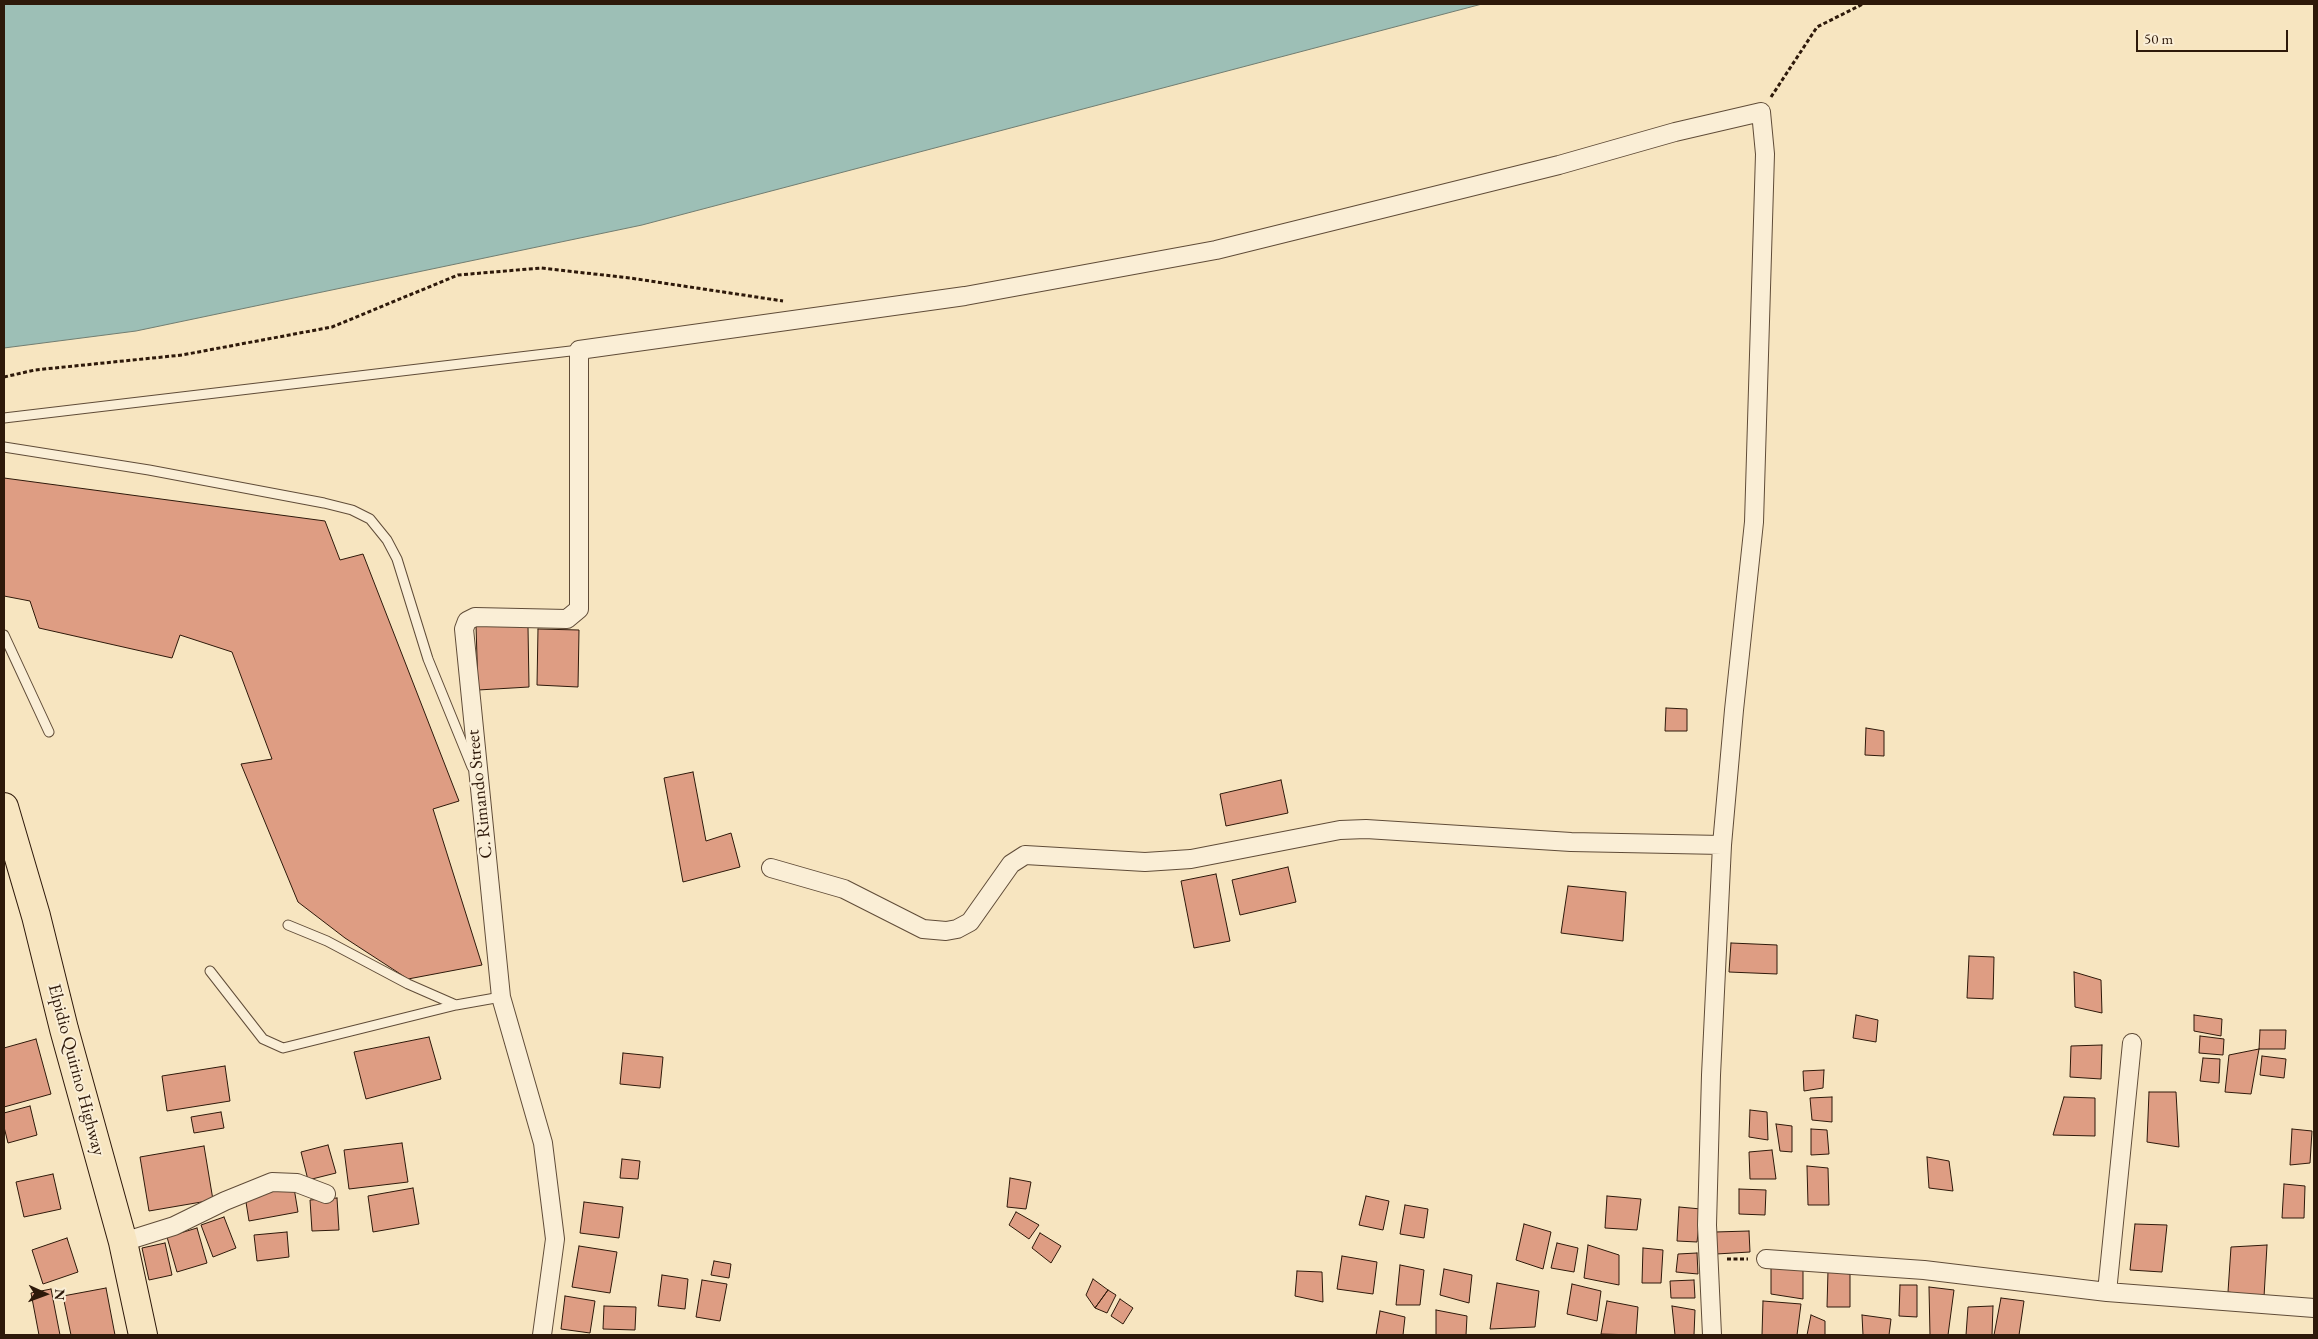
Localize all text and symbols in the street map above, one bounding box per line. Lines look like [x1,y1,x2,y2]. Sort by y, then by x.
scale bar [2138,20,2290,52]
text: 50 m [2144,29,2173,48]
street label: C. Rimando Street [462,728,498,860]
street label: Elpidio Quirino Highway [43,982,109,1158]
north arrow [20,1269,70,1319]
text: N [51,1289,69,1300]

